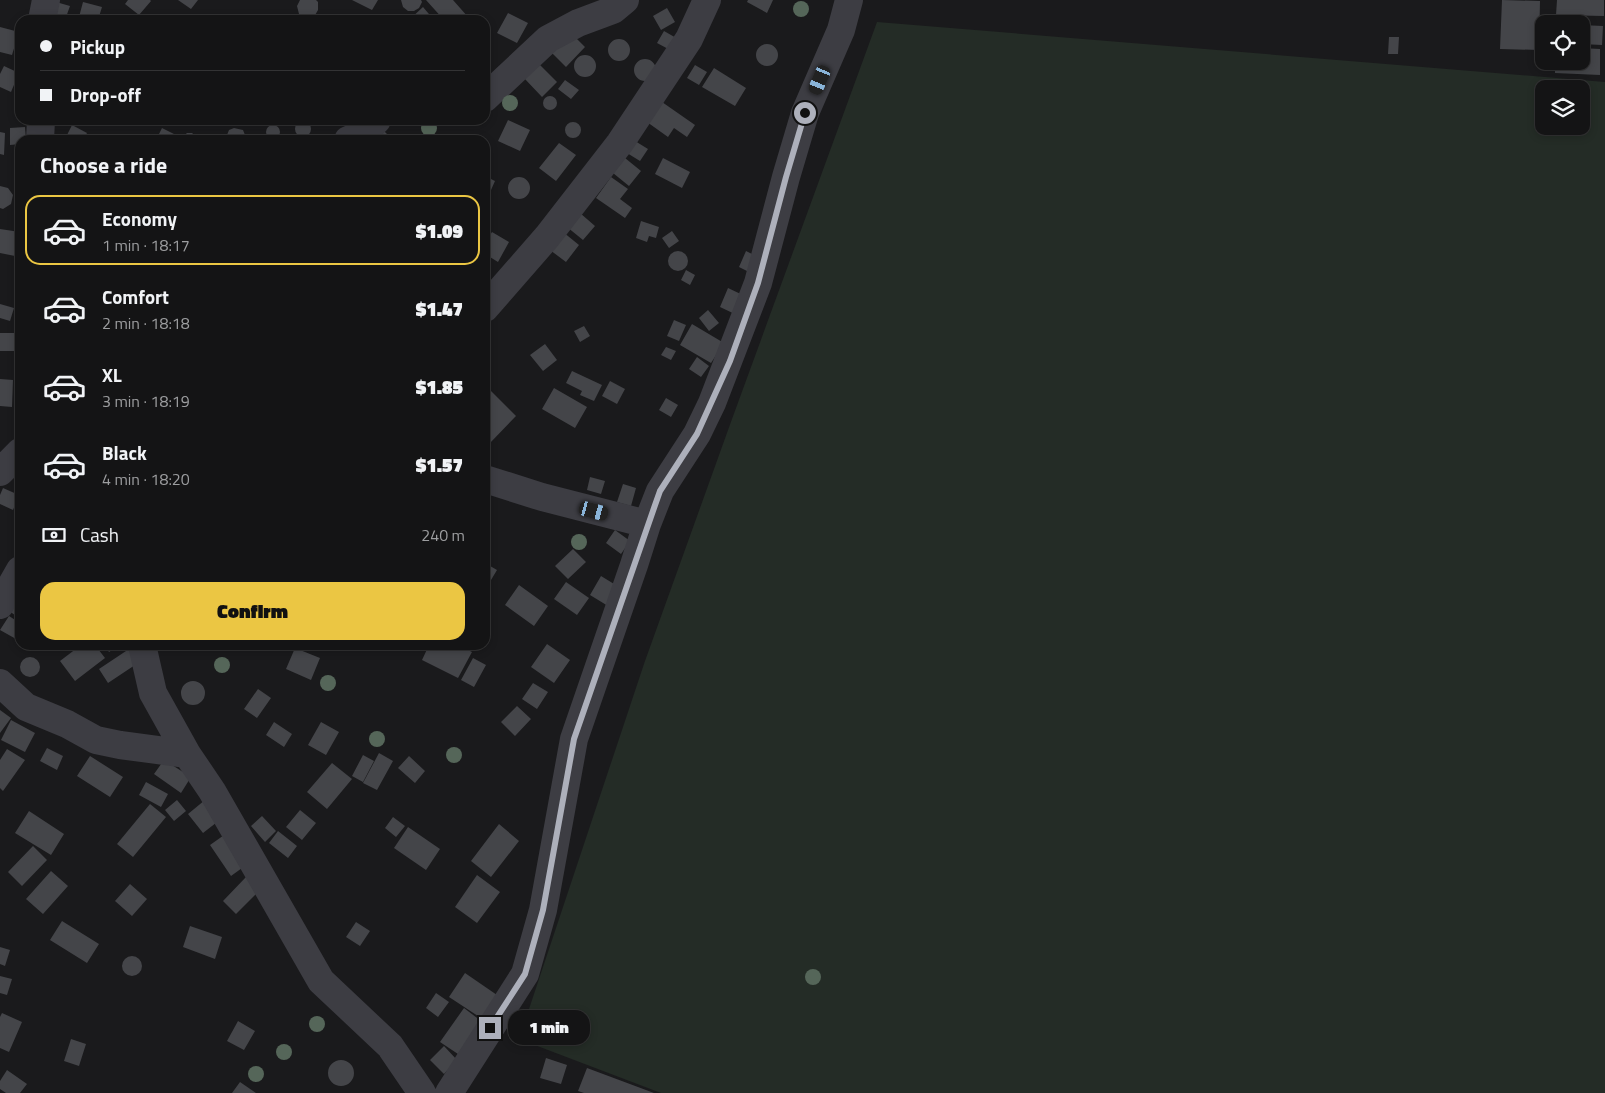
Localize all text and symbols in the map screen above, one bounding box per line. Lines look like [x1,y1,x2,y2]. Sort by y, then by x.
map controls [1535,15,1590,135]
button: locate [1535,15,1590,70]
text: Pickup [70,32,125,61]
car [807,63,832,97]
text: Drop-off [70,80,141,109]
button: layers [1535,80,1590,135]
route start [794,102,816,124]
text: Choose a ride [40,148,167,182]
text: Economy [102,204,177,233]
icon: car [42,208,87,253]
text: $1.09 [416,216,463,245]
text: 1 min · 18:17 [102,233,190,257]
text: Comfort [102,282,169,311]
icon: car [42,286,87,331]
text: $1.47 [416,294,463,323]
text: 2 min · 18:18 [102,311,190,335]
text: XL [102,360,122,389]
icon: car [42,364,87,409]
text: $1.85 [416,372,463,401]
text: 3 min · 18:19 [102,389,190,413]
text: Black [102,438,147,467]
icon: car [42,442,87,487]
text: $1.57 [416,450,463,479]
text: 4 min · 18:20 [102,467,190,491]
car [577,500,610,522]
text: Cash [80,520,119,549]
icon: cash [40,521,68,549]
text: 240 m [421,523,465,547]
button: Confirm [40,582,465,640]
callout: 1 min [508,1010,590,1046]
text: 1 min [529,1015,569,1039]
route end [479,1017,501,1039]

